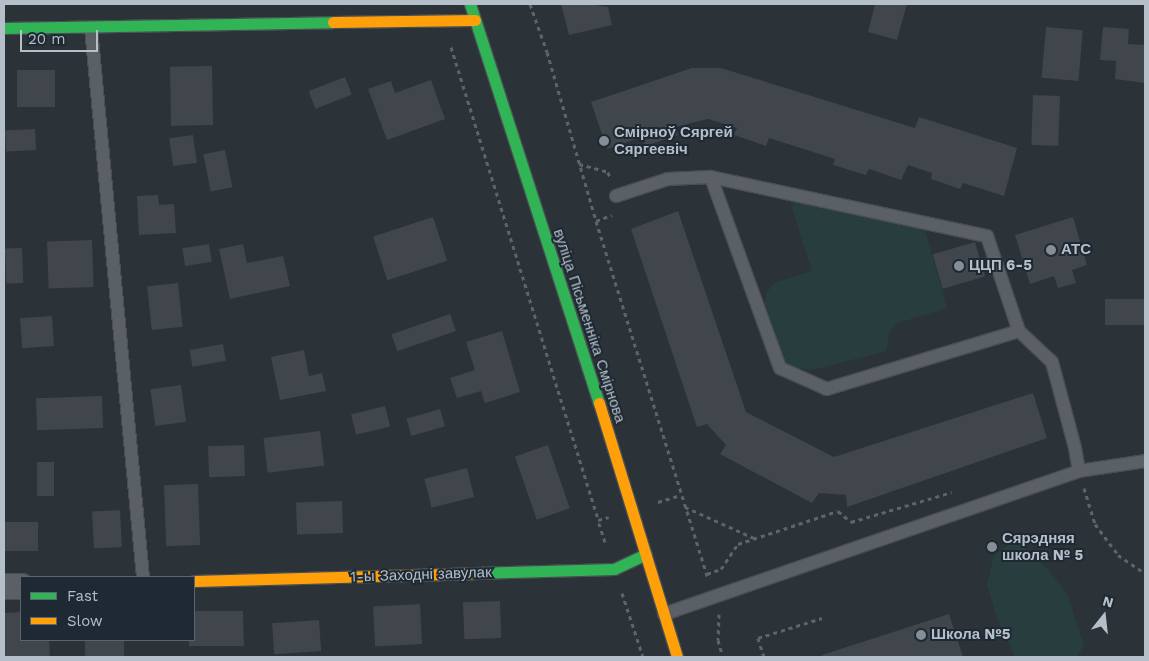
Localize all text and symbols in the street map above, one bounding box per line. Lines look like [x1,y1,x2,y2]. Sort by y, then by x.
scale bar [22,20,100,52]
text: 20 m [28,30,66,48]
place label: Смірноў Сяргей Сяргеевіч [614,123,733,158]
marker: Смірноў Сяргей Сяргеевіч [598,135,610,147]
street label: вуліца Пісьменніка Смірнова [549,227,629,425]
place label: АТС [1061,241,1091,259]
marker: АТС [1045,244,1057,256]
place label: ЦЦП 6-5 [969,257,1032,275]
marker: ЦЦП 6-5 [953,260,965,272]
place label: Сярэдняя школа № 5 [1002,529,1083,564]
marker: Сярэдняя школа № 5 [986,541,998,553]
street label: 1-ы Заходні завулак [350,564,492,586]
legend [20,576,195,641]
text: Fast [67,587,98,605]
north arrow [1079,591,1129,641]
text: N [1101,592,1115,611]
text: Slow [67,612,103,630]
place label: Школа №5 [931,626,1011,644]
marker: Школа №5 [915,629,927,641]

